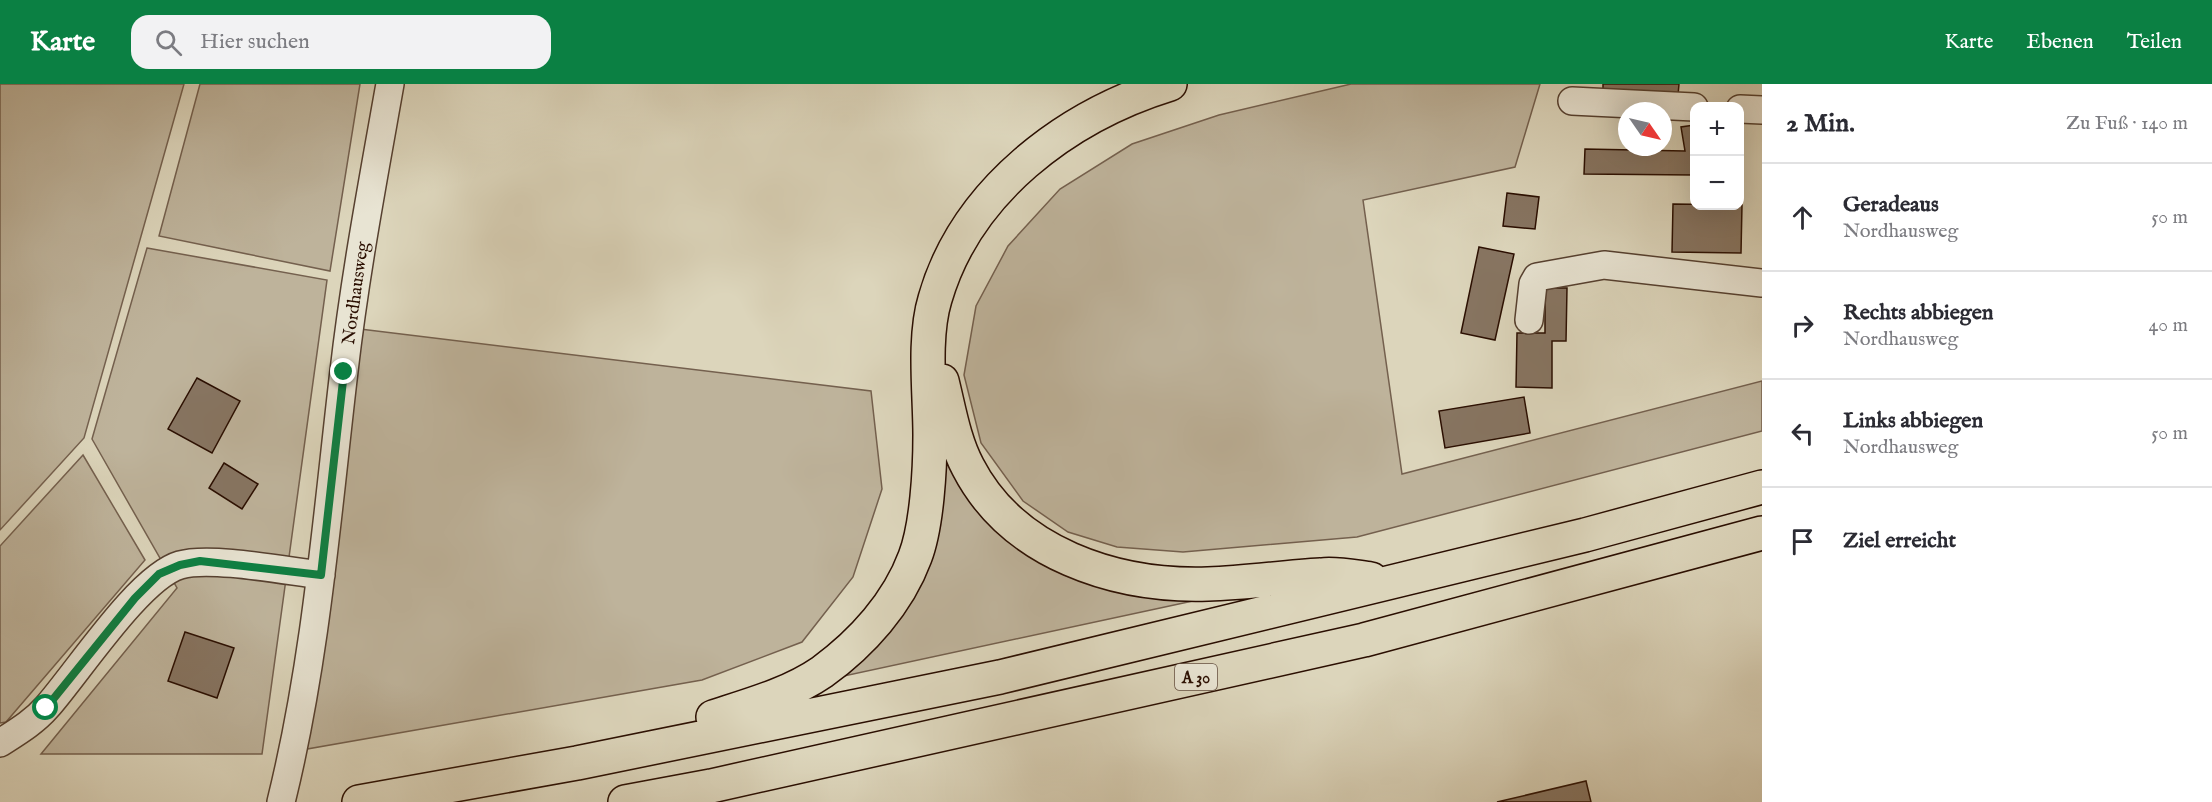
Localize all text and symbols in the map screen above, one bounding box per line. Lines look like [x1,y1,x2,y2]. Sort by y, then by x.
search box [131,15,551,69]
text: Karte [30,25,95,60]
icon: search [152,26,185,59]
text: Hier suchen [200,28,310,56]
text: Karte [1945,29,1993,56]
text: Ebenen [2026,29,2094,56]
text: Teilen [2127,29,2182,56]
north arrow [1618,102,1672,156]
map controls [1690,102,1744,210]
button: + [1690,102,1744,156]
text: 2 Min. [1786,107,1855,140]
text: Zu Fuß · 140 m [2066,111,2188,136]
button: − [1690,156,1744,210]
text: Geradeaus [1843,191,1939,219]
icon: ahead [1786,201,1819,234]
text: 50 m [2151,205,2188,230]
text: Nordhausweg [1843,219,1958,244]
street label: Nordhausweg [338,240,375,346]
text: Rechts abbiegen [1843,299,1993,327]
icon: right [1786,309,1819,342]
text: 40 m [2149,313,2188,338]
text: Nordhausweg [1843,327,1958,352]
route end [330,358,356,384]
text: Links abbiegen [1843,407,1983,435]
icon: left [1786,417,1819,450]
text: 50 m [2151,421,2188,446]
text: Nordhausweg [1843,435,1958,460]
icon: arrive [1786,525,1819,558]
text: Ziel erreicht [1843,527,1956,555]
road number: A 30 [1175,664,1217,690]
route start [32,694,58,720]

